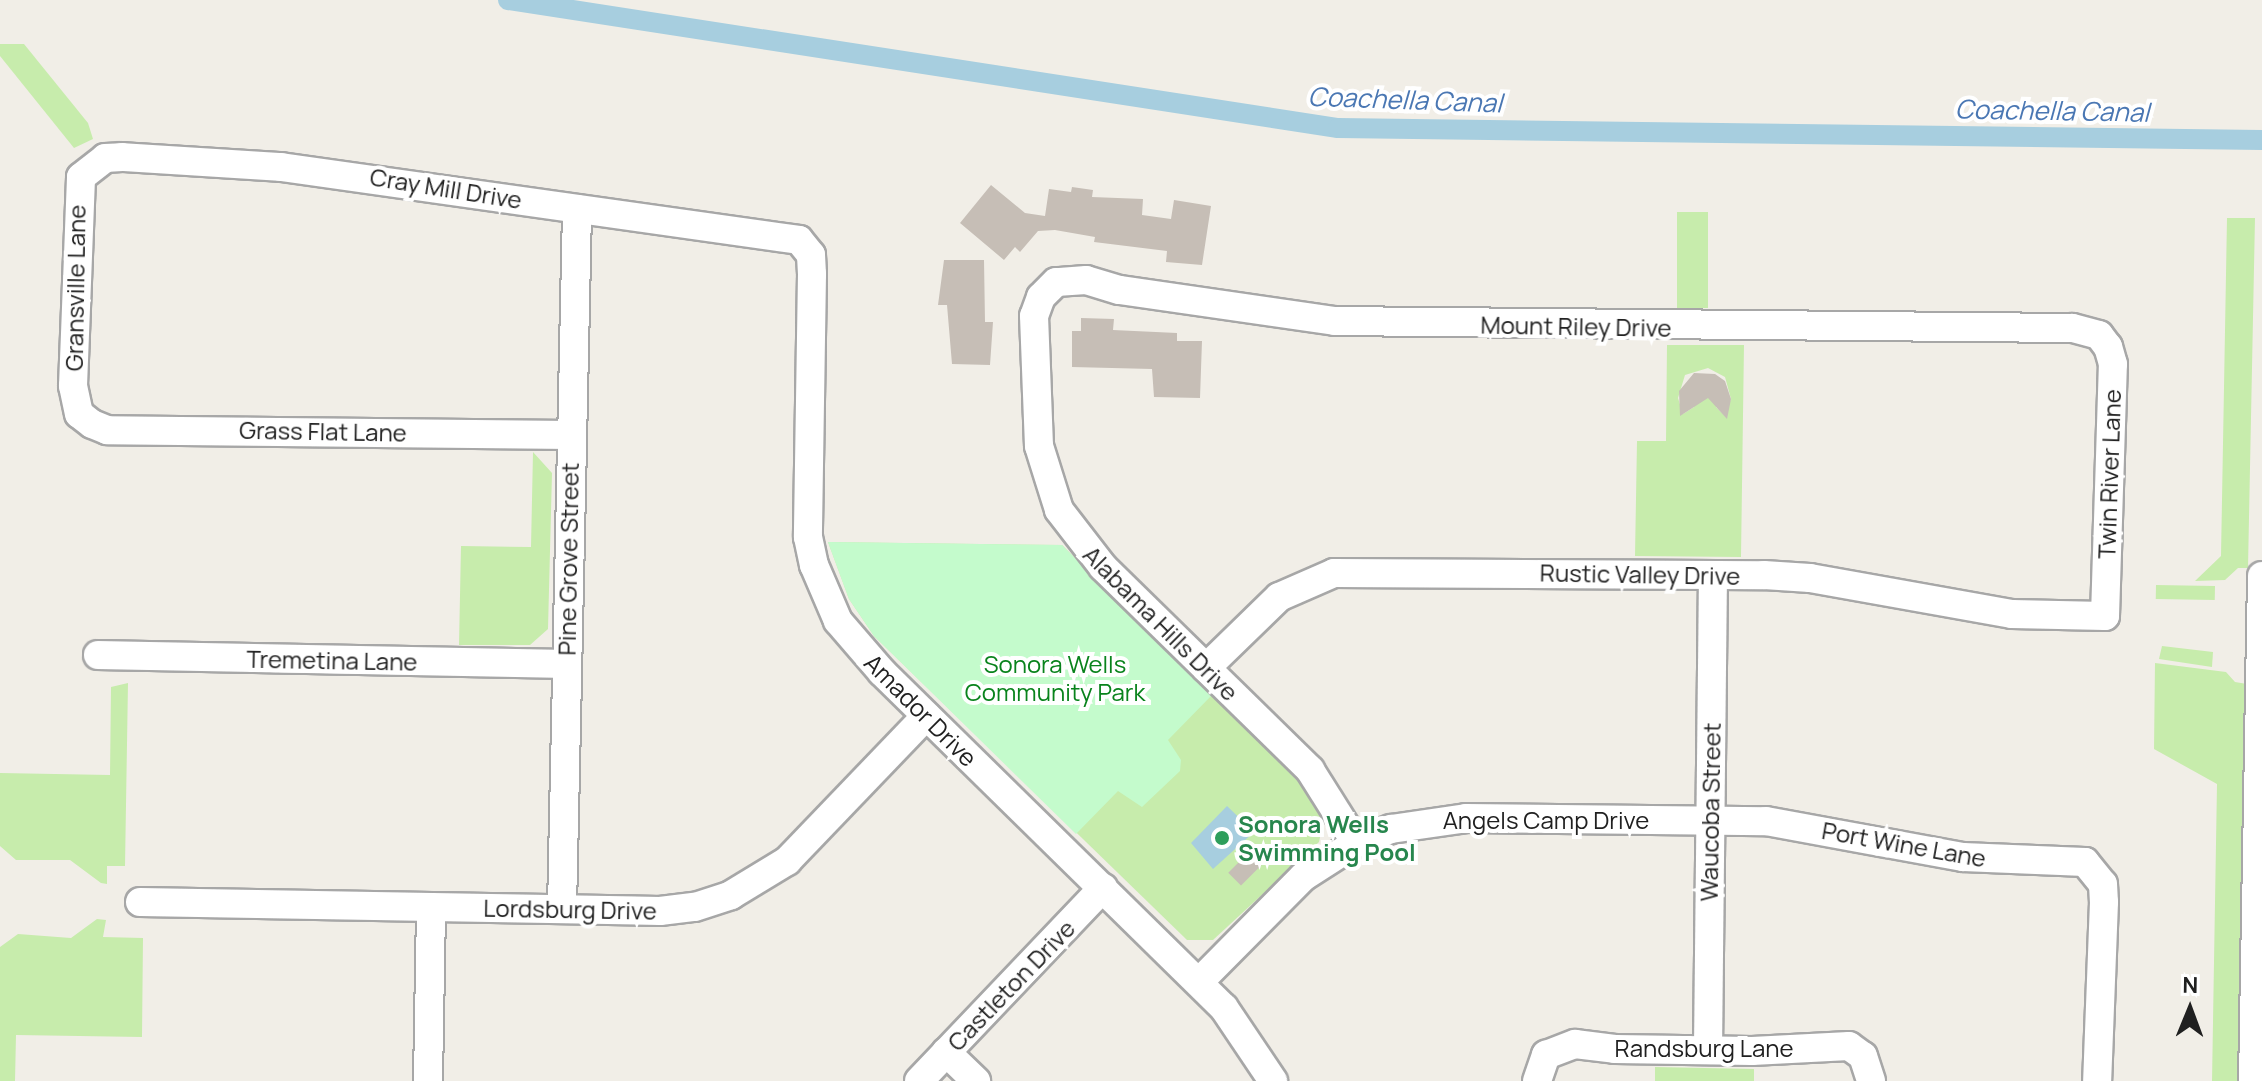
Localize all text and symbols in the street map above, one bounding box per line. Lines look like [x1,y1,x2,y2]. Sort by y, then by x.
water label: Coachella Canal [1307,81,1503,119]
water label: Coachella Canal [1955,94,2149,128]
street label: Cray Mill Drive [368,162,524,214]
street label: Gransville Lane [59,205,91,371]
street label: Mount Riley Drive [1480,310,1672,342]
street label: Twin River Lane [2092,389,2126,559]
street label: Grass Flat Lane [239,415,407,447]
street label: Pine Grove Street [552,462,584,656]
street label: Alabama Hills Drive [1078,540,1244,706]
street label: Rustic Valley Drive [1539,558,1741,590]
street label: Tremetina Lane [246,644,418,676]
street label: Amador Drive [859,648,983,772]
park label: Sonora Wells Community Park [965,650,1145,706]
street label: Waucoba Street [1694,722,1726,902]
street label: Angels Camp Drive [1443,806,1649,834]
place label: Sonora Wells Swimming Pool [1238,810,1416,866]
street label: Port Wine Lane [1820,815,1988,873]
marker: Sonora Wells Swimming Pool [1213,829,1231,847]
street label: Lordsburg Drive [483,893,657,925]
street label: Castleton Drive [941,914,1081,1056]
north arrow [2150,969,2230,1049]
text: N [2182,970,2199,1000]
street label: Randsburg Lane [1615,1034,1793,1062]

